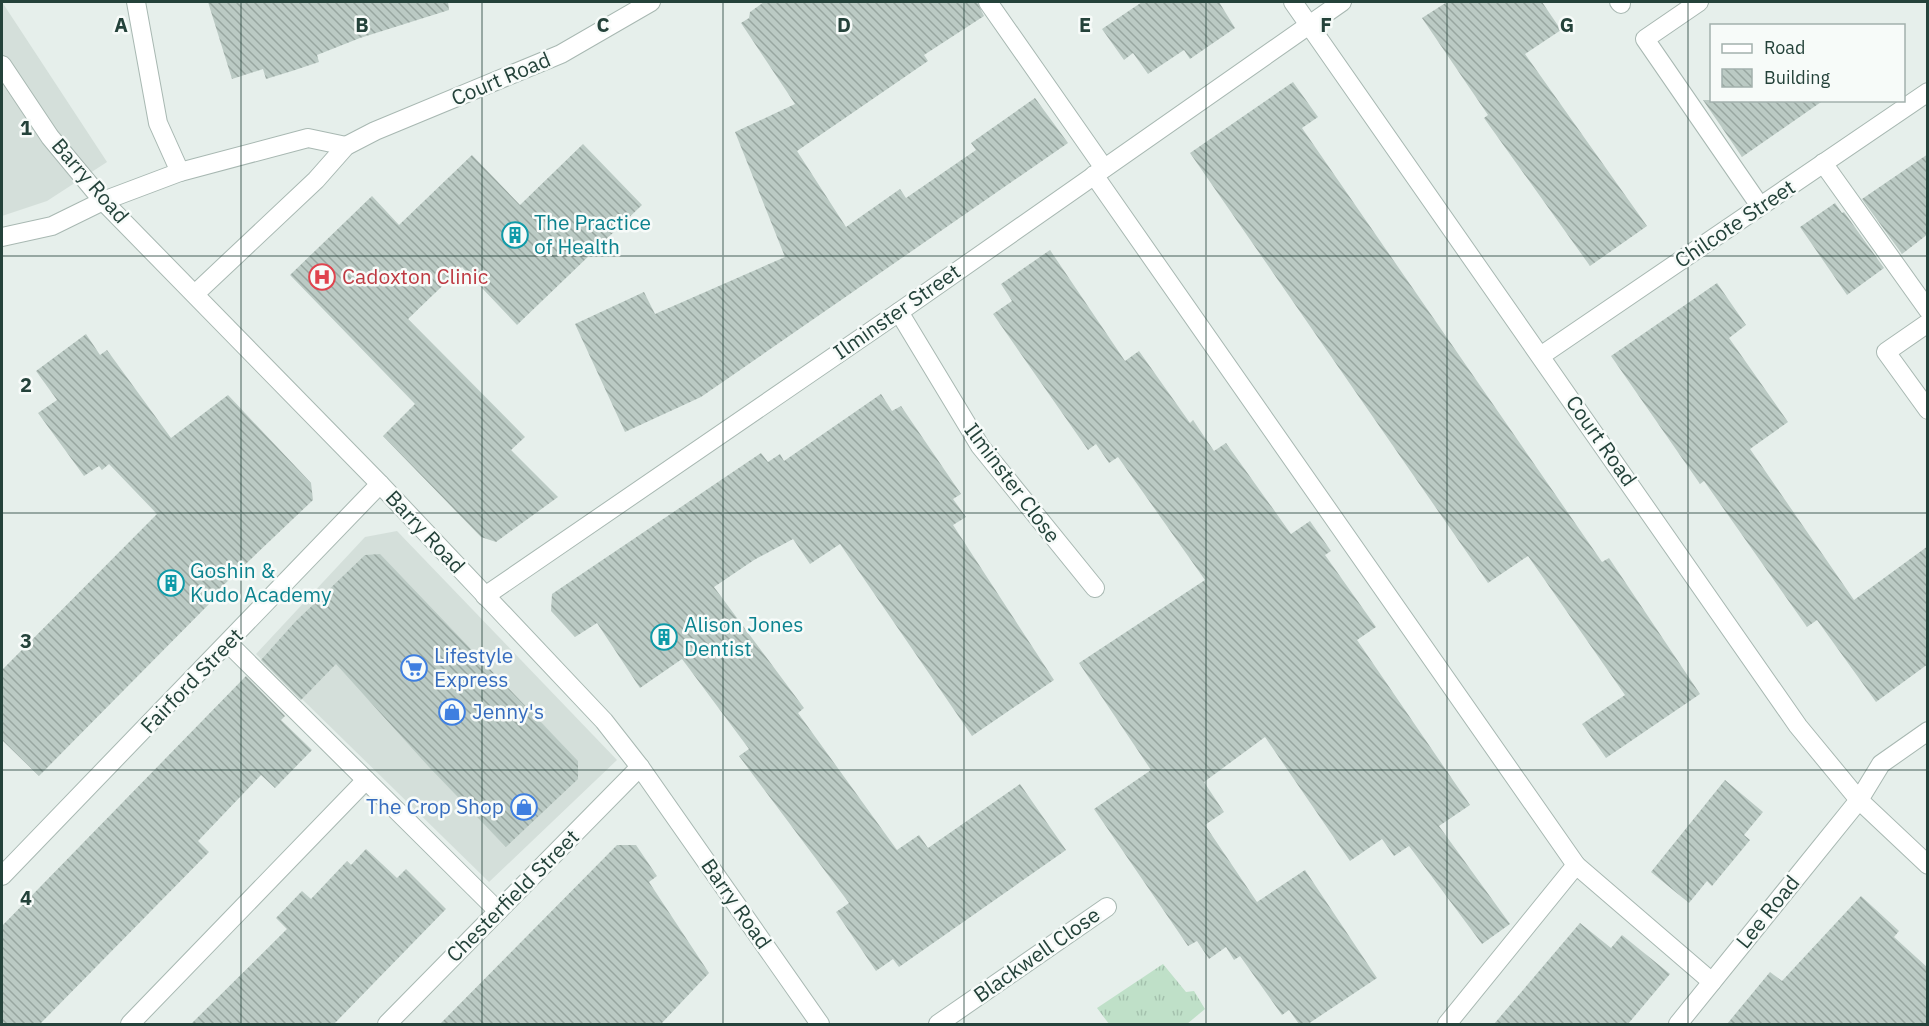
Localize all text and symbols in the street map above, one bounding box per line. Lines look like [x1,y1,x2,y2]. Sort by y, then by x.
text: A [114,11,128,38]
text: B [355,11,369,38]
text: C [596,11,610,38]
text: D [837,11,851,38]
text: E [1079,11,1091,38]
text: F [1320,11,1332,38]
text: G [1560,11,1574,38]
legend [1710,24,1905,102]
text: Road [1764,36,1805,59]
street label: Court Road [447,45,554,112]
text: Building [1764,66,1831,89]
text: 1 [20,114,32,141]
street label: Barry Road [46,132,136,229]
street label: Chilcote Street [1669,173,1800,274]
place label: The Practice of Health [534,208,651,260]
building icon: The Practice of Health [500,220,530,250]
street label: Ilminster Street [827,257,965,365]
hospital icon: Cadoxton Clinic [307,262,337,292]
place label: Cadoxton Clinic [342,262,488,290]
text: 2 [20,371,32,398]
street label: Court Road [1560,389,1643,492]
street label: Ilminster Close [958,417,1067,548]
street label: Barry Road [380,484,472,579]
place label: Goshin & Kudo Academy [190,556,332,608]
building icon: Goshin & Kudo Academy [156,568,186,598]
place label: Alison Jones Dentist [684,610,803,662]
street label: Fairford Street [134,622,249,739]
building icon: Alison Jones Dentist [649,622,679,652]
text: 3 [20,627,32,654]
place label: Lifestyle Express [434,641,513,693]
supermarket icon: Lifestyle Express [399,653,429,683]
shop icon: Jenny's [437,697,467,727]
place label: Jenny's [472,697,544,725]
place label: The Crop Shop [366,792,504,820]
shop icon: The Crop Shop [509,792,539,822]
street label: Chesterfield Street [440,823,585,968]
street label: Barry Road [695,853,778,954]
street label: Lee Road [1729,869,1805,954]
text: 4 [20,884,32,911]
street label: Blackwell Close [968,900,1105,1008]

